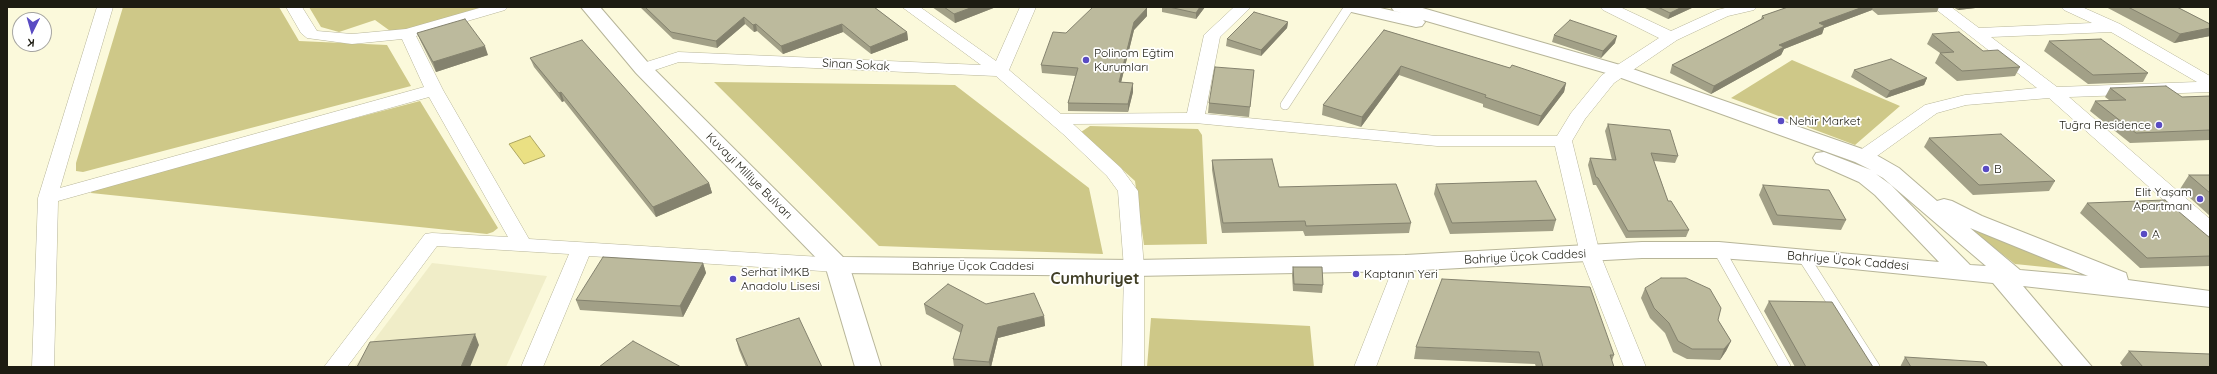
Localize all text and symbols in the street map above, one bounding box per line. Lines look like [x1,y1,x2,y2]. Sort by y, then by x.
north arrow [12,12,52,52]
text: K [27,36,35,50]
place label: Polinom Eğtim Kurumları [1094,46,1174,74]
marker: Polinom Eğtim Kurumları [1081,55,1091,65]
street label: Sinan Sokak [822,56,890,74]
place label: Nehir Market [1789,114,1861,128]
marker: Nehir Market [1776,116,1786,126]
place label: Tuğra Residence [2059,118,2151,132]
marker: Tuğra Residence [2154,120,2164,130]
street label: Kuvayi Milliye Bulvarı [703,130,795,222]
place label: B [1994,162,2002,176]
marker: B [1981,164,1991,174]
place label: Elit Yaşam Apartmanı [2133,185,2192,213]
marker: Elit Yaşam Apartmanı [2195,194,2205,204]
place label: A [2152,227,2160,241]
marker: A [2139,229,2149,239]
street label: Bahriye Üçok Caddesi [1464,247,1586,267]
street label: Bahriye Üçok Caddesi [1786,249,1910,273]
street label: Bahriye Üçok Caddesi [912,259,1034,273]
place label: Serhat İMKB Anadolu Lisesi [741,265,820,293]
place label: Kaptanın Yeri [1364,267,1438,281]
district label: Cumhuriyet [1051,269,1139,289]
marker: Kaptanın Yeri [1351,269,1361,279]
marker: Serhat İMKB Anadolu Lisesi [728,274,738,284]

